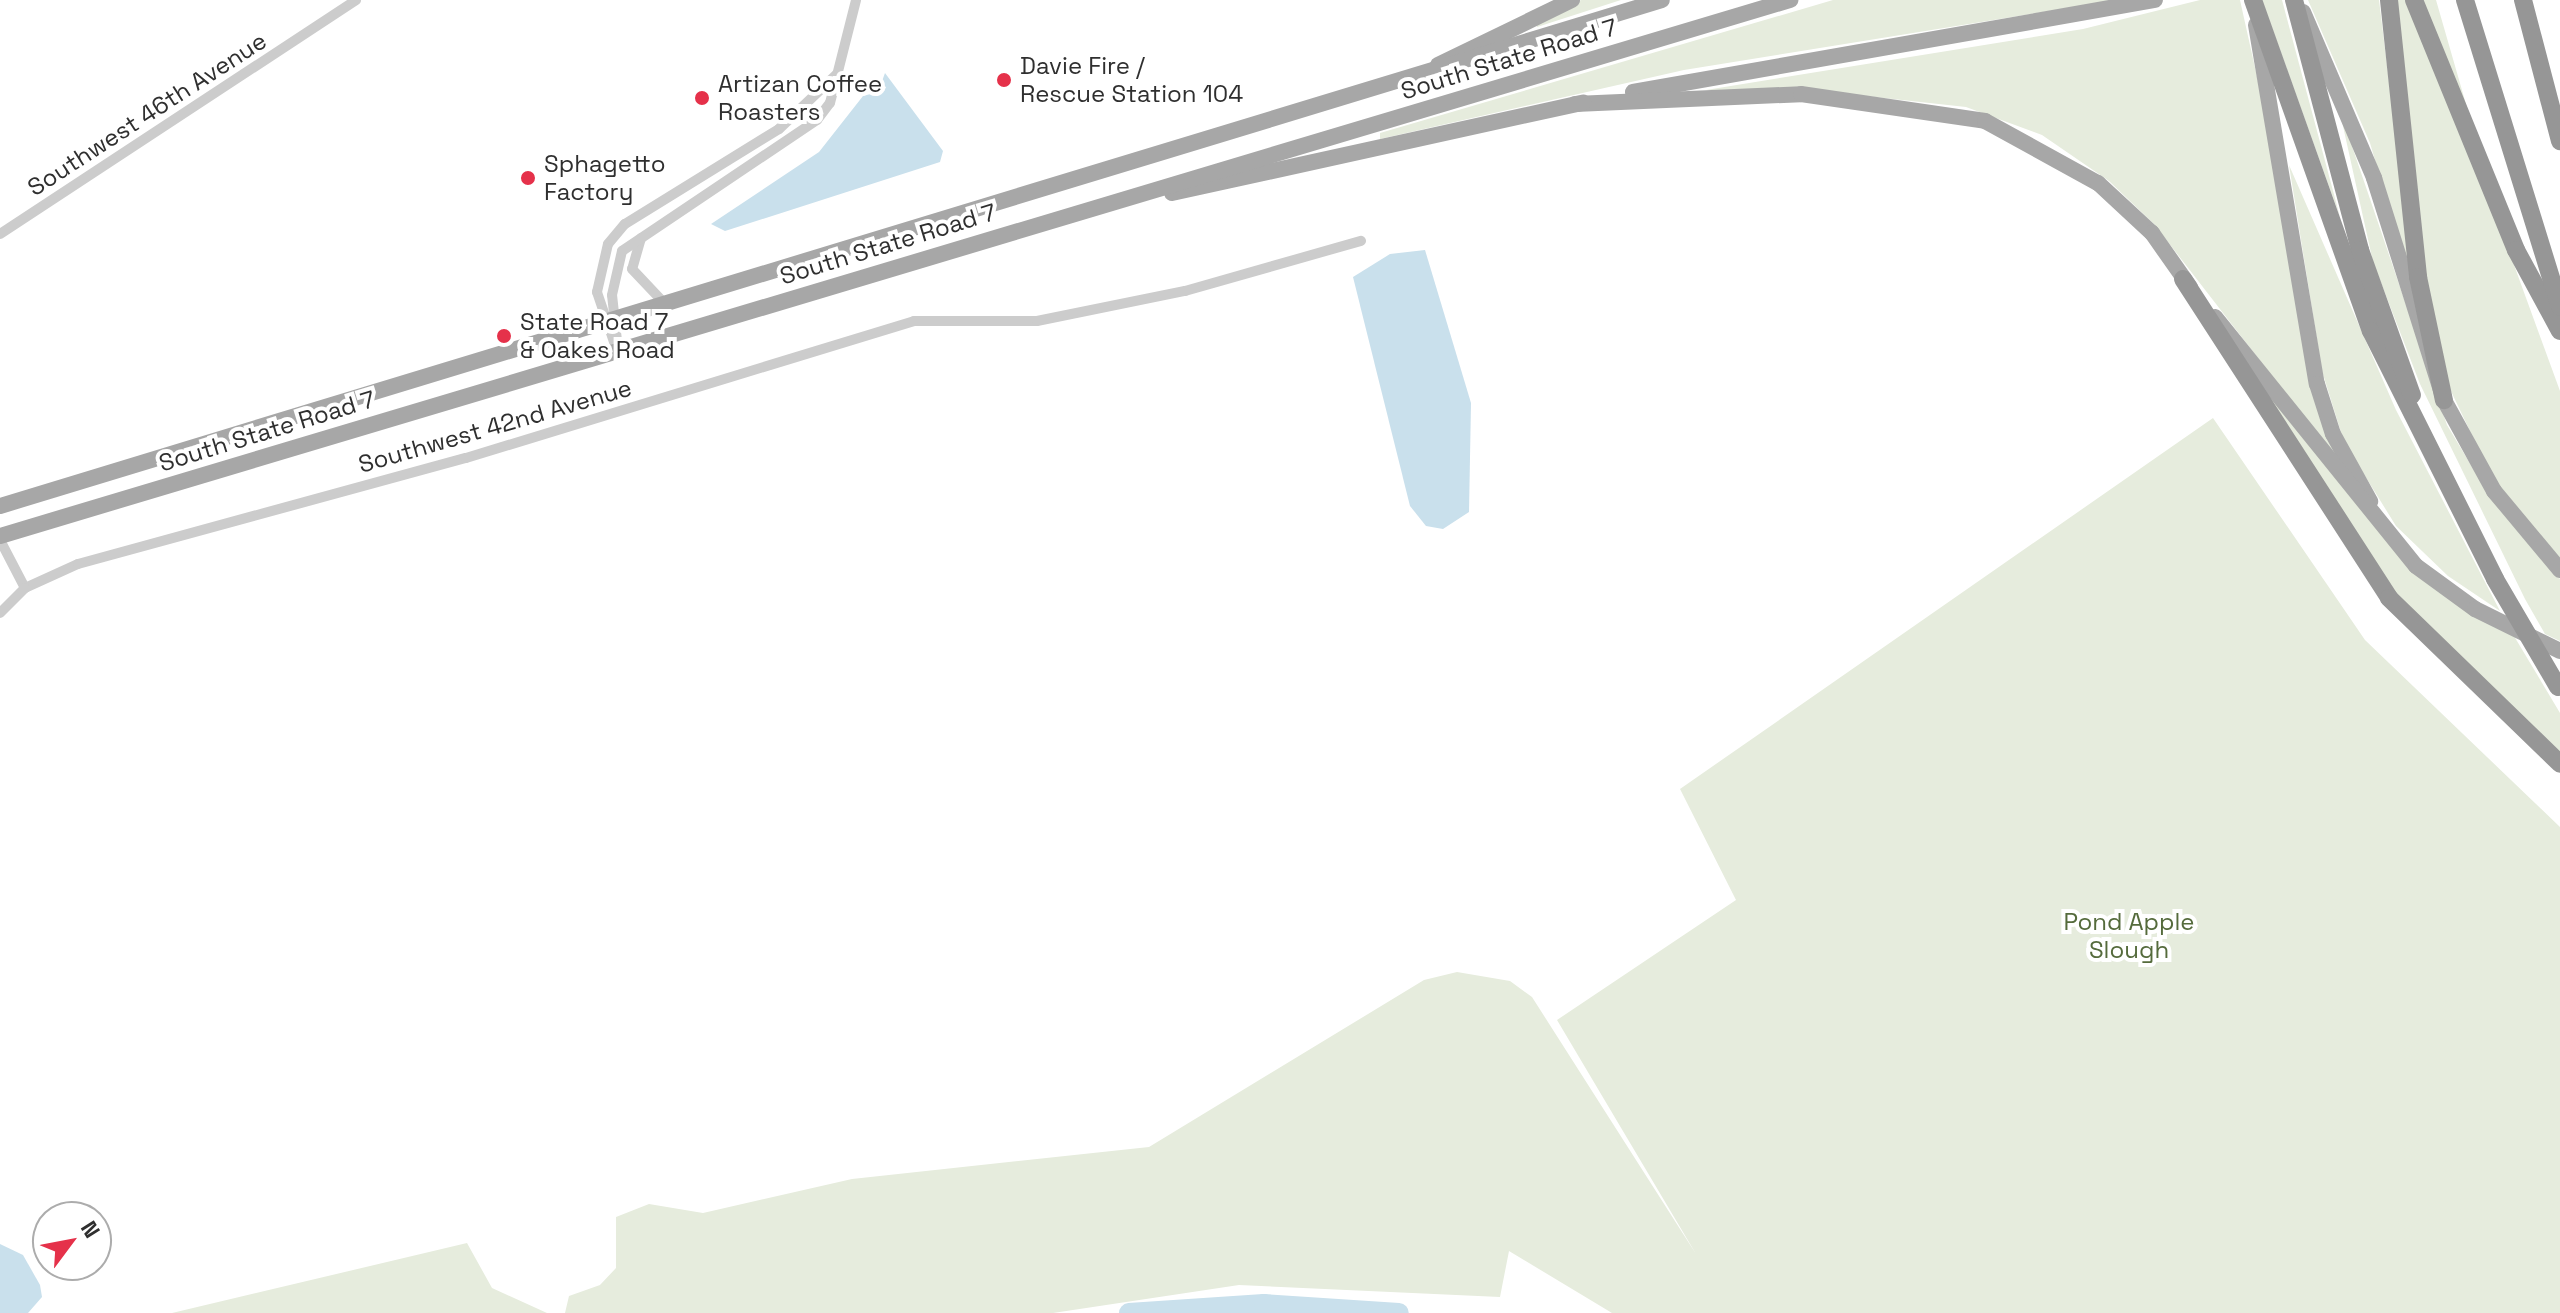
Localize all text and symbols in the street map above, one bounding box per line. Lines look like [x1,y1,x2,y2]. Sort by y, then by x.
street label: South State Road 7 [1397,12,1621,106]
street label: Southwest 46th Avenue [22,26,272,202]
place label: Davie Fire / Rescue Station 104 [1020,52,1243,108]
place label: Artizan Coffee Roasters [718,70,882,126]
marker: Davie Fire / Rescue Station 104 [995,71,1013,89]
marker: Artizan Coffee Roasters [693,89,711,107]
place label: Sphagetto Factory [544,150,666,206]
marker: Sphagetto Factory [519,169,537,187]
street label: South State Road 7 [776,197,1000,291]
place label: State Road 7 & Oakes Road [520,308,675,364]
marker: State Road 7 & Oakes Road [495,327,513,345]
street label: Southwest 42nd Avenue [355,373,635,479]
street label: South State Road 7 [155,384,379,478]
park label: Pond Apple Slough [2063,908,2195,964]
north arrow [32,1201,112,1281]
text: N [75,1216,106,1243]

